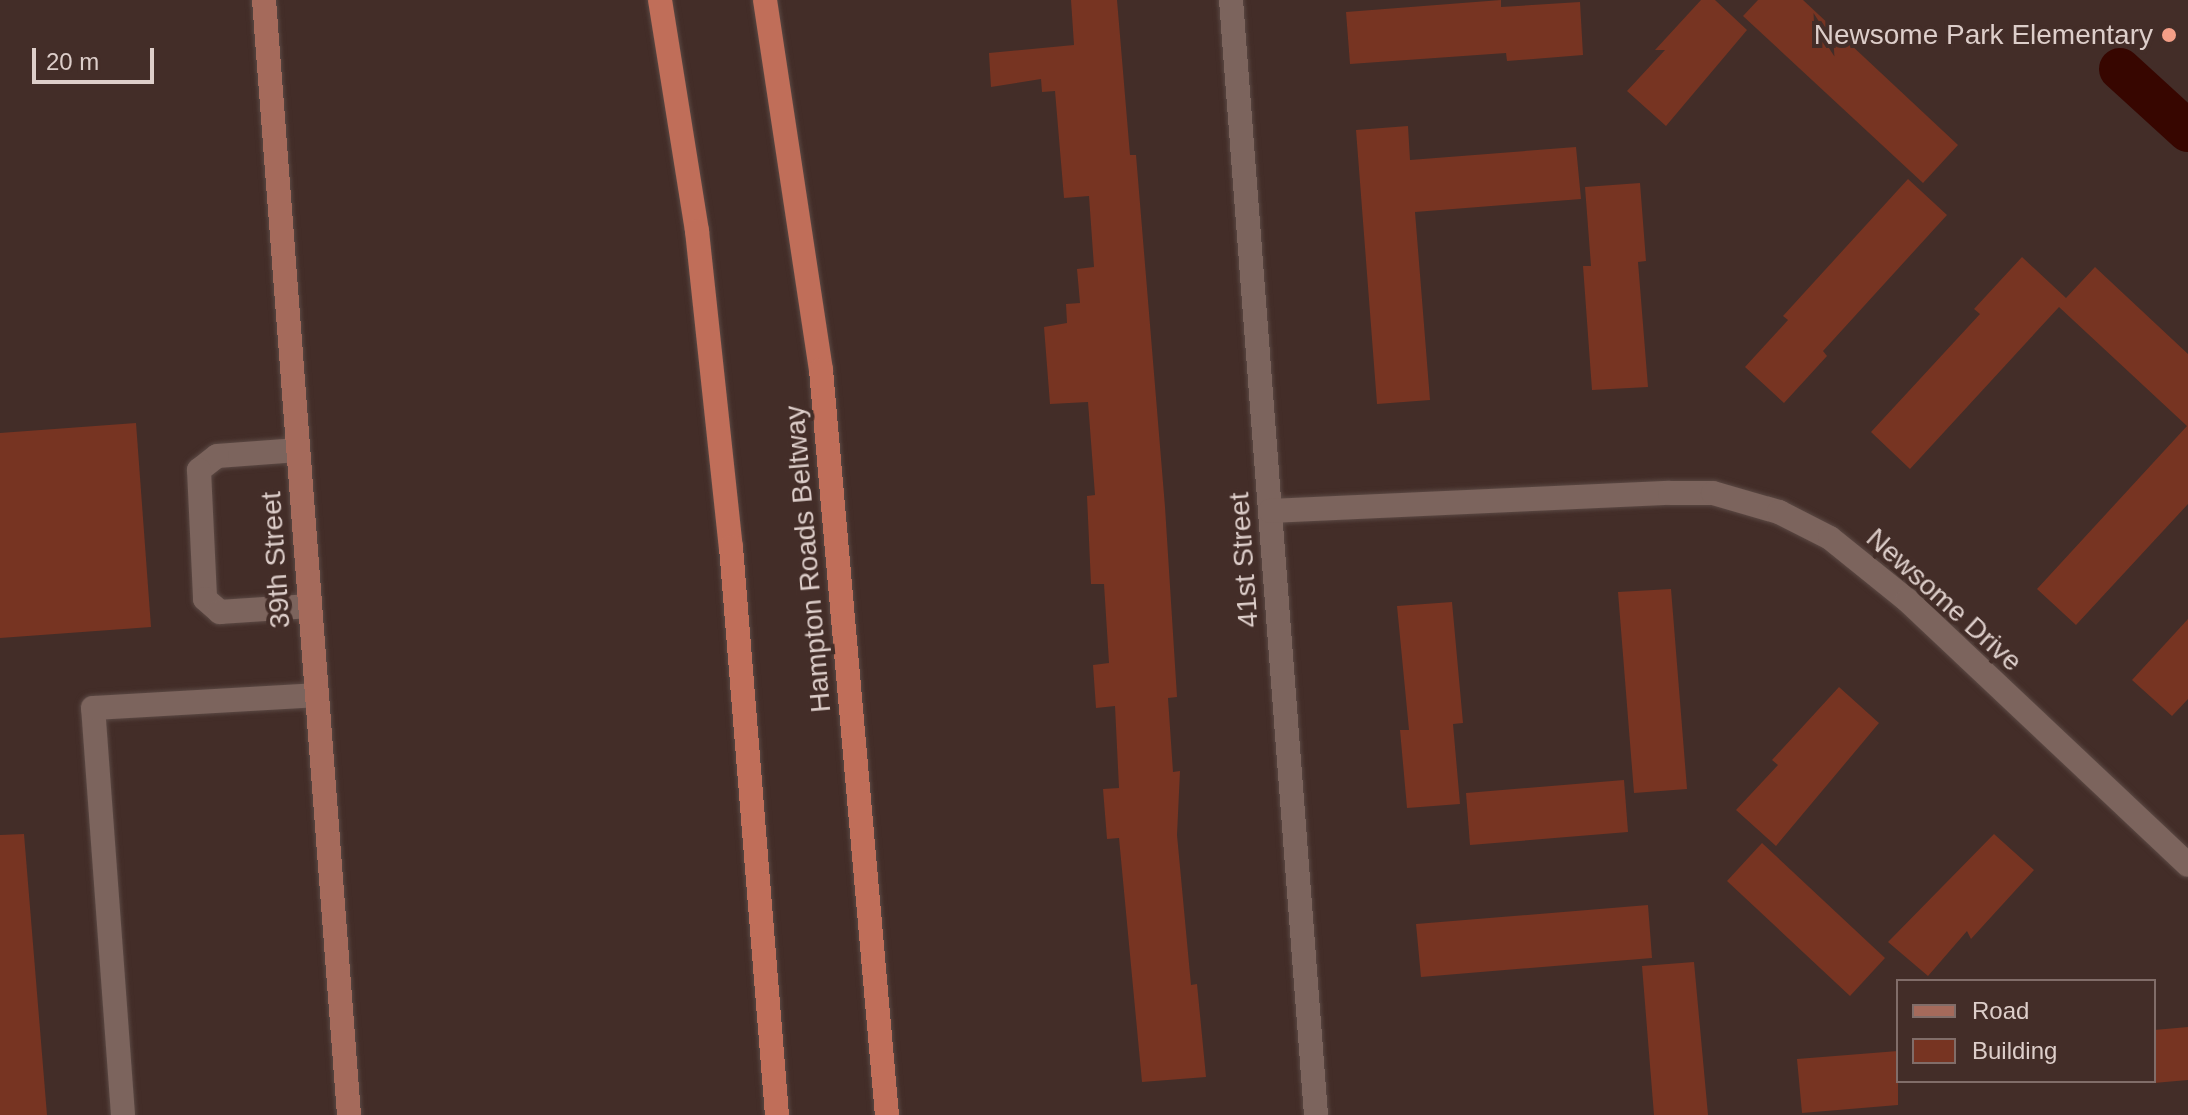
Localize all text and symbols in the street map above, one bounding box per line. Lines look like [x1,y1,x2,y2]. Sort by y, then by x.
place label: Newsome Park Elementary [1814,18,2153,52]
marker: Newsome Park Elementary [2160,26,2178,44]
scale bar [36,32,158,82]
text: 20 m [46,48,99,75]
street label: Hampton Roads Beltway [778,404,838,714]
street label: 39th Street [254,491,298,629]
street label: 41st Street [1223,491,1265,629]
street label: Newsome Drive [1859,521,2029,679]
legend [1896,979,2156,1083]
text: Road [1972,997,2029,1024]
text: Building [1972,1037,2057,1064]

